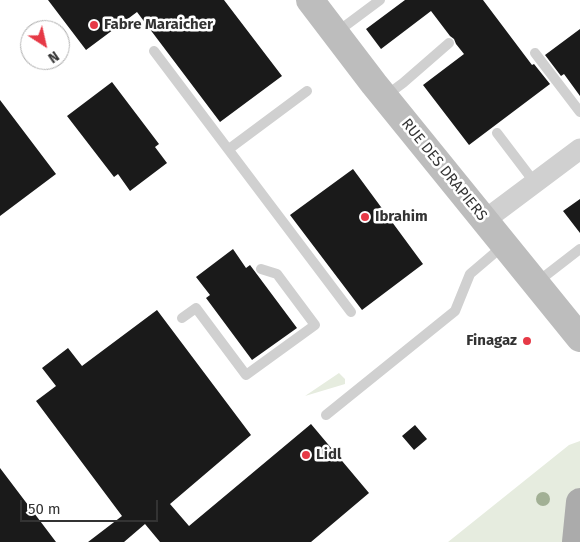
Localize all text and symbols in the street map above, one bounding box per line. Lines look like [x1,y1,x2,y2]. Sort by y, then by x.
place label: Fabre Maraicher [104,16,213,34]
marker: Fabre Maraicher [88,19,100,31]
north arrow [20,20,70,70]
text: N [45,47,62,67]
street label: RUE DES DRAPIERS [397,115,491,225]
place label: Ibrahim [375,208,428,226]
marker: Ibrahim [359,211,371,223]
place label: Finagaz [466,332,517,350]
marker: Finagaz [521,335,533,347]
place label: Lidl [316,446,341,464]
marker: Lidl [300,449,312,461]
scale bar [22,490,160,522]
text: 50 m [28,500,61,518]

